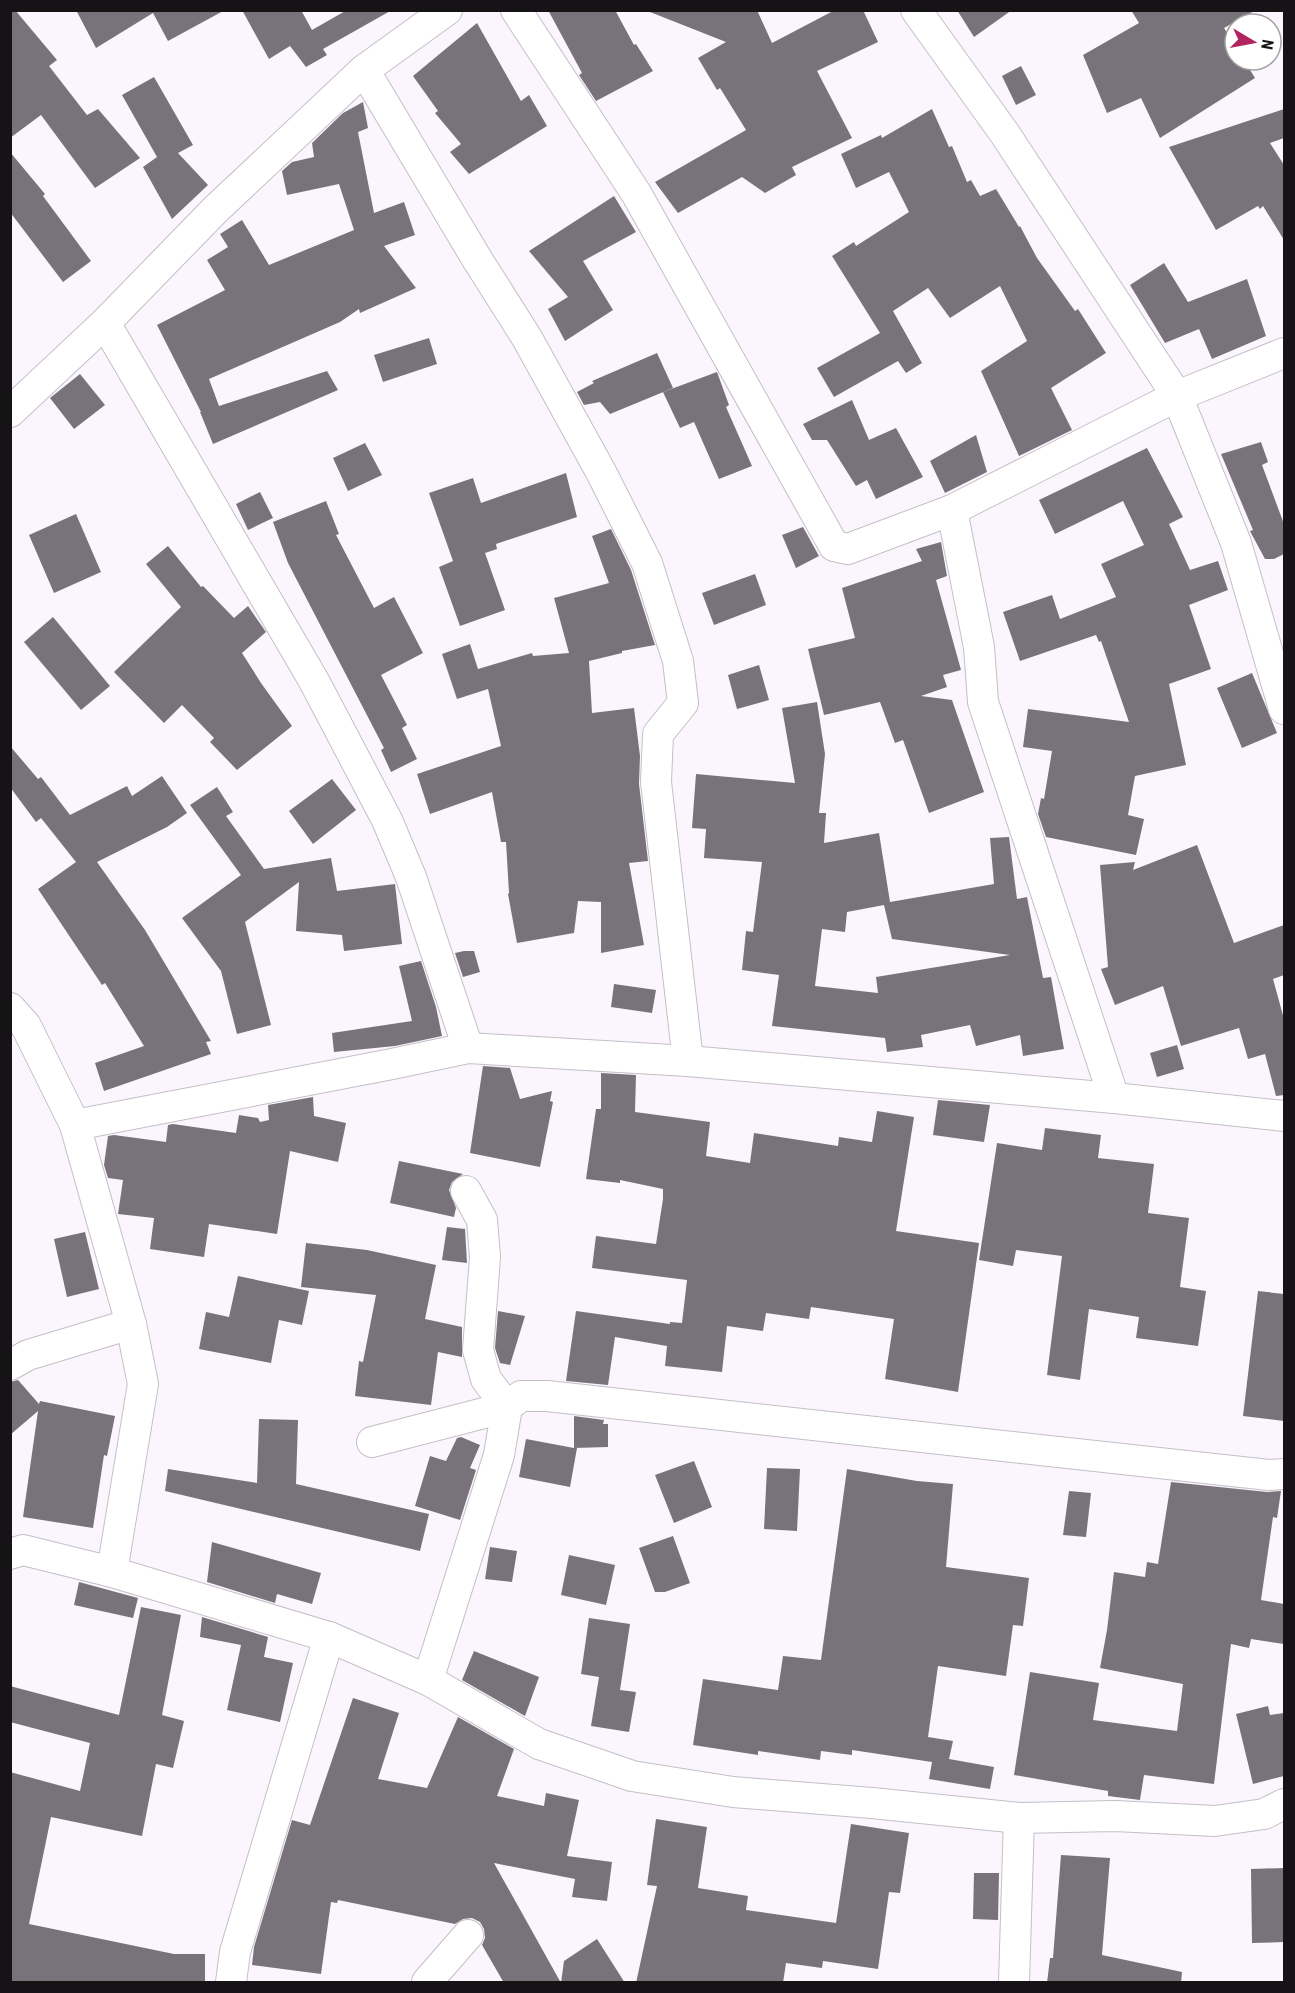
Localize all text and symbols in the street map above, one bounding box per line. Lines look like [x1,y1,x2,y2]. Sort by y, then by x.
north arrow [1223,12,1283,72]
text: N [1257,38,1277,51]

